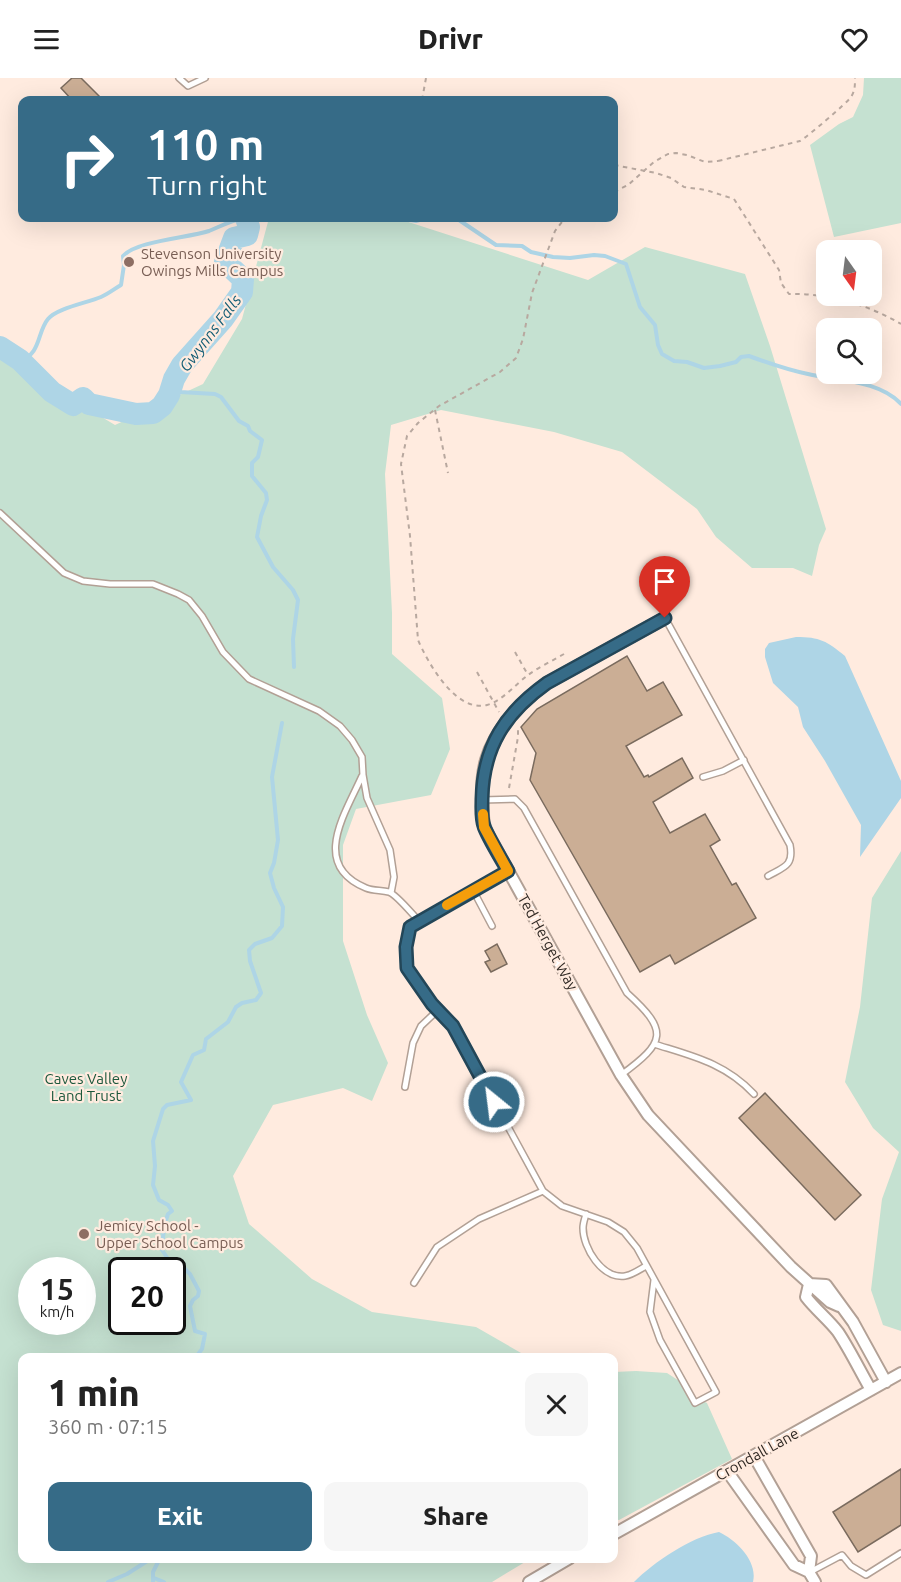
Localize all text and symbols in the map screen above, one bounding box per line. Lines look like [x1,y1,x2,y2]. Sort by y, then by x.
icon: menu [30,23,63,56]
icon: heart [838,23,871,56]
text: Drivr [418,24,483,54]
icon: right [48,120,126,198]
text: 110 m [147,121,264,168]
text: Turn right [147,170,267,200]
north arrow [816,240,882,306]
map controls [816,240,882,384]
place label: Stevenson University Owings Mills Campus [141,245,283,279]
marker: Stevenson University Owings Mills Campus [122,255,136,269]
water label: Gwynns Falls [175,291,245,375]
button: search [816,318,882,384]
pin [639,556,690,618]
icon: arrive [648,565,681,598]
street label: Ted Herget Way [515,891,581,993]
park label: Caves Valley Land Trust [45,1070,127,1104]
position arrow [462,1070,526,1134]
place label: Jemicy School - Upper School Campus [96,1217,243,1251]
marker: Jemicy School - Upper School Campus [77,1227,91,1241]
speed limit sign: 20 [108,1257,186,1335]
text: 15 [40,1272,74,1306]
text: km/h [40,1303,74,1320]
text: 1 min [48,1372,140,1413]
button: close [525,1373,588,1436]
text: 360 m · 07:15 [48,1415,168,1438]
street label: Crondall Lane [713,1424,801,1484]
button: Exit [48,1482,312,1551]
button: Share [324,1482,588,1551]

